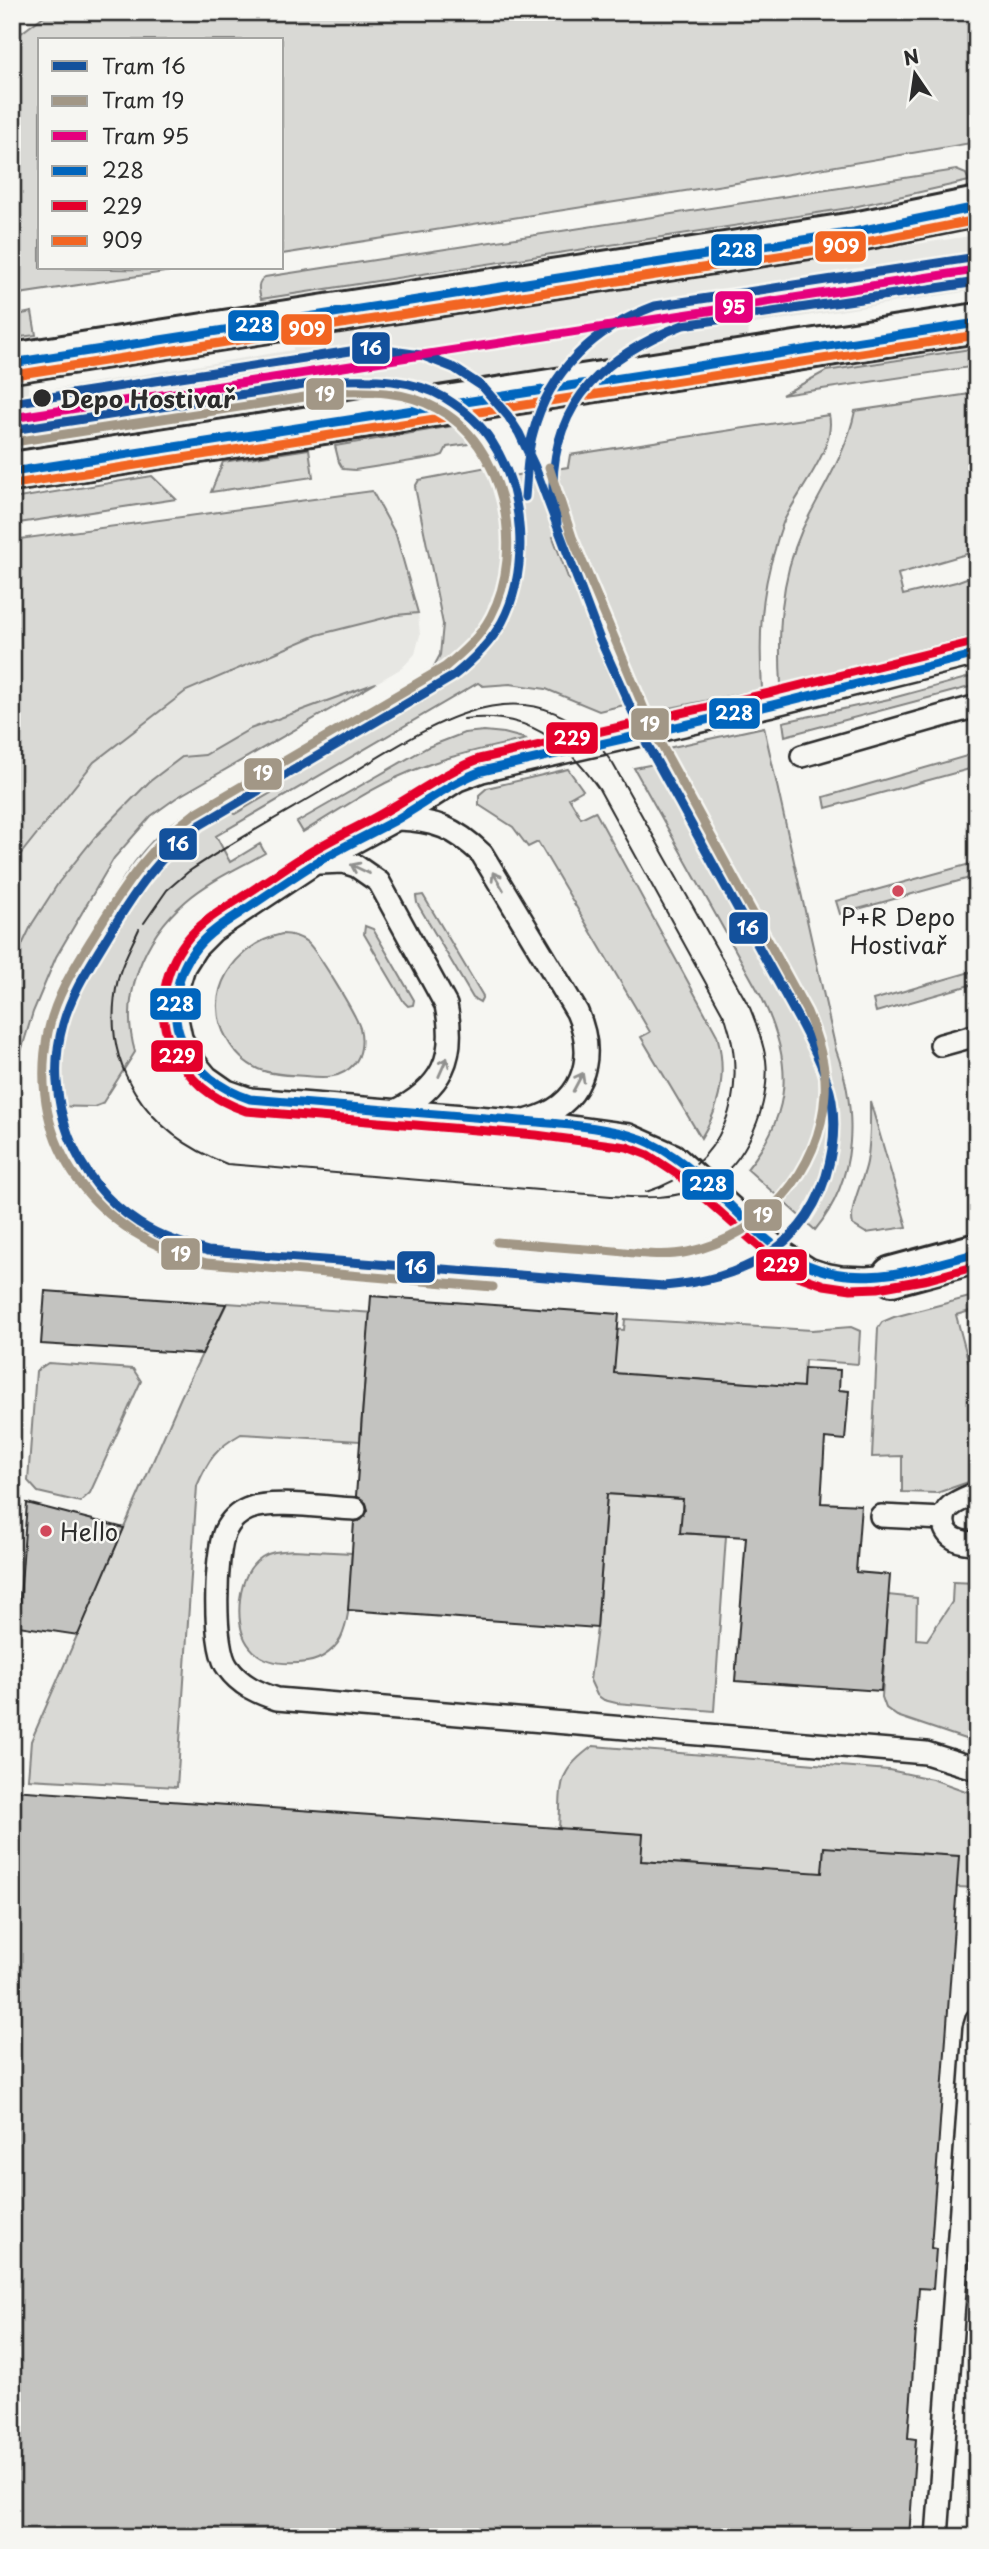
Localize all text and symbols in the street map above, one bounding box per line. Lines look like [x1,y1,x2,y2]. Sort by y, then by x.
legend [38,38,284,270]
north arrow [880,38,950,108]
text: N [900,41,921,72]
text: Tram 16 [102,49,186,81]
text: Tram 19 [102,83,184,115]
text: Tram 95 [102,119,189,151]
text: 228 [102,153,144,185]
text: 229 [102,189,142,221]
text: 909 [102,223,143,255]
line badge: 909 [814,230,867,263]
text: 909 [823,231,859,259]
line badge: 228 [710,233,763,267]
text: 228 [718,235,756,263]
line badge: 95 [714,290,754,324]
text: 95 [722,292,746,320]
line badge: 228 [227,309,280,342]
text: 228 [235,310,273,338]
line badge: 909 [280,313,333,346]
text: 909 [289,314,325,342]
line badge: 16 [351,331,391,365]
text: 16 [360,333,382,361]
line badge: 19 [305,377,345,411]
text: 19 [315,379,335,407]
place label: Depo Hostivař [60,380,236,416]
marker: Depo Hostivař [31,387,53,409]
line badge: 228 [708,697,761,730]
text: 228 [715,698,753,726]
line badge: 19 [630,707,670,741]
text: 19 [640,709,660,737]
line badge: 229 [545,721,599,755]
text: 229 [553,723,591,751]
line badge: 19 [243,757,283,791]
text: 19 [253,758,273,786]
line badge: 16 [158,827,198,861]
text: 16 [167,829,189,857]
one-way arrow [350,862,371,876]
one-way arrow [490,871,504,891]
marker: P+R Depo Hostivař [890,883,906,899]
place label: P+R Depo Hostivař [841,898,955,962]
line badge: 16 [728,911,769,945]
text: 16 [737,913,759,941]
line badge: 228 [149,987,202,1021]
text: 228 [156,989,194,1017]
line badge: 229 [150,1039,204,1073]
text: 229 [158,1041,196,1069]
one-way arrow [436,1057,450,1078]
one-way arrow [571,1073,585,1093]
line badge: 228 [681,1168,735,1201]
text: 228 [689,1169,727,1197]
line badge: 19 [743,1198,783,1232]
text: 19 [753,1200,773,1228]
line badge: 19 [160,1237,201,1271]
text: 19 [171,1239,191,1267]
line badge: 229 [755,1248,808,1282]
line badge: 16 [396,1250,436,1284]
text: 229 [762,1250,800,1278]
text: 16 [405,1252,427,1280]
place label: Hello [60,1513,118,1549]
marker: Hello [38,1523,54,1539]

